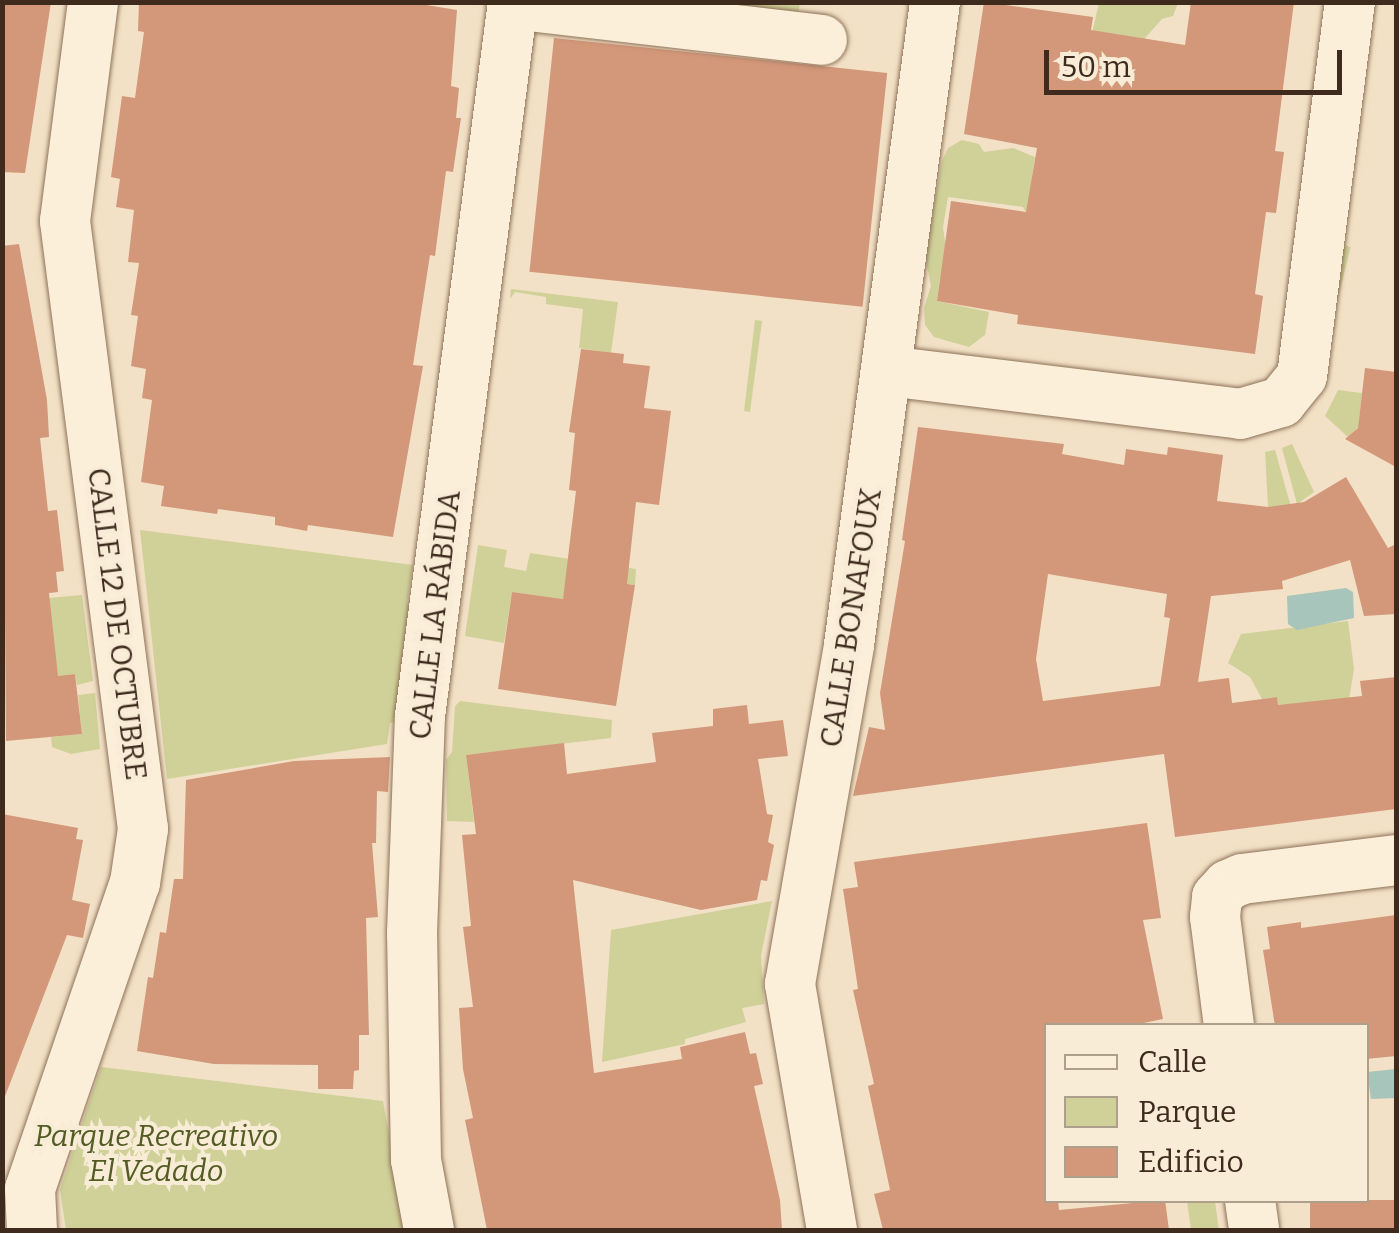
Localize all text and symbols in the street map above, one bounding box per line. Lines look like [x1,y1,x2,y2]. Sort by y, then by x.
scale bar [1049,30,1346,92]
text: 50 m [1061,49,1131,85]
street label: CALLE 12 DE OCTUBRE [80,466,154,782]
street label: CALLE BONAFOUX [813,486,889,750]
street label: CALLE LA RÁBIDA [402,488,468,742]
legend [1044,1023,1369,1203]
text: Calle [1138,1044,1207,1080]
text: Parque [1138,1094,1236,1130]
park label: Parque Recreativo El Vedado [34,1118,278,1188]
text: Edificio [1138,1144,1244,1180]

